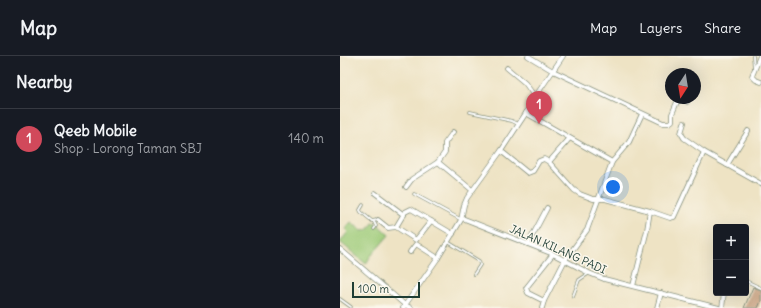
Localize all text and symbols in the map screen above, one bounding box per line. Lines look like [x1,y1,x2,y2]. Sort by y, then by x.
text: Map [20,16,57,40]
text: Map [590,19,617,37]
text: Layers [639,19,682,37]
text: Share [704,19,741,37]
north arrow [665,68,701,104]
text: Nearby [16,71,72,93]
pin: 1 [526,91,552,124]
text: Qeeb Mobile [54,121,137,140]
text: 1 [26,130,32,147]
text: 140 m [288,130,324,147]
text: Shop · Lorong Taman SBJ [54,140,202,157]
your location [603,177,623,197]
street label: JALAN KILANG PADI [507,221,609,277]
map controls [713,224,749,296]
button: + [713,224,749,260]
button: − [713,260,749,296]
scale bar [352,280,420,299]
text: 100 m [358,282,389,296]

